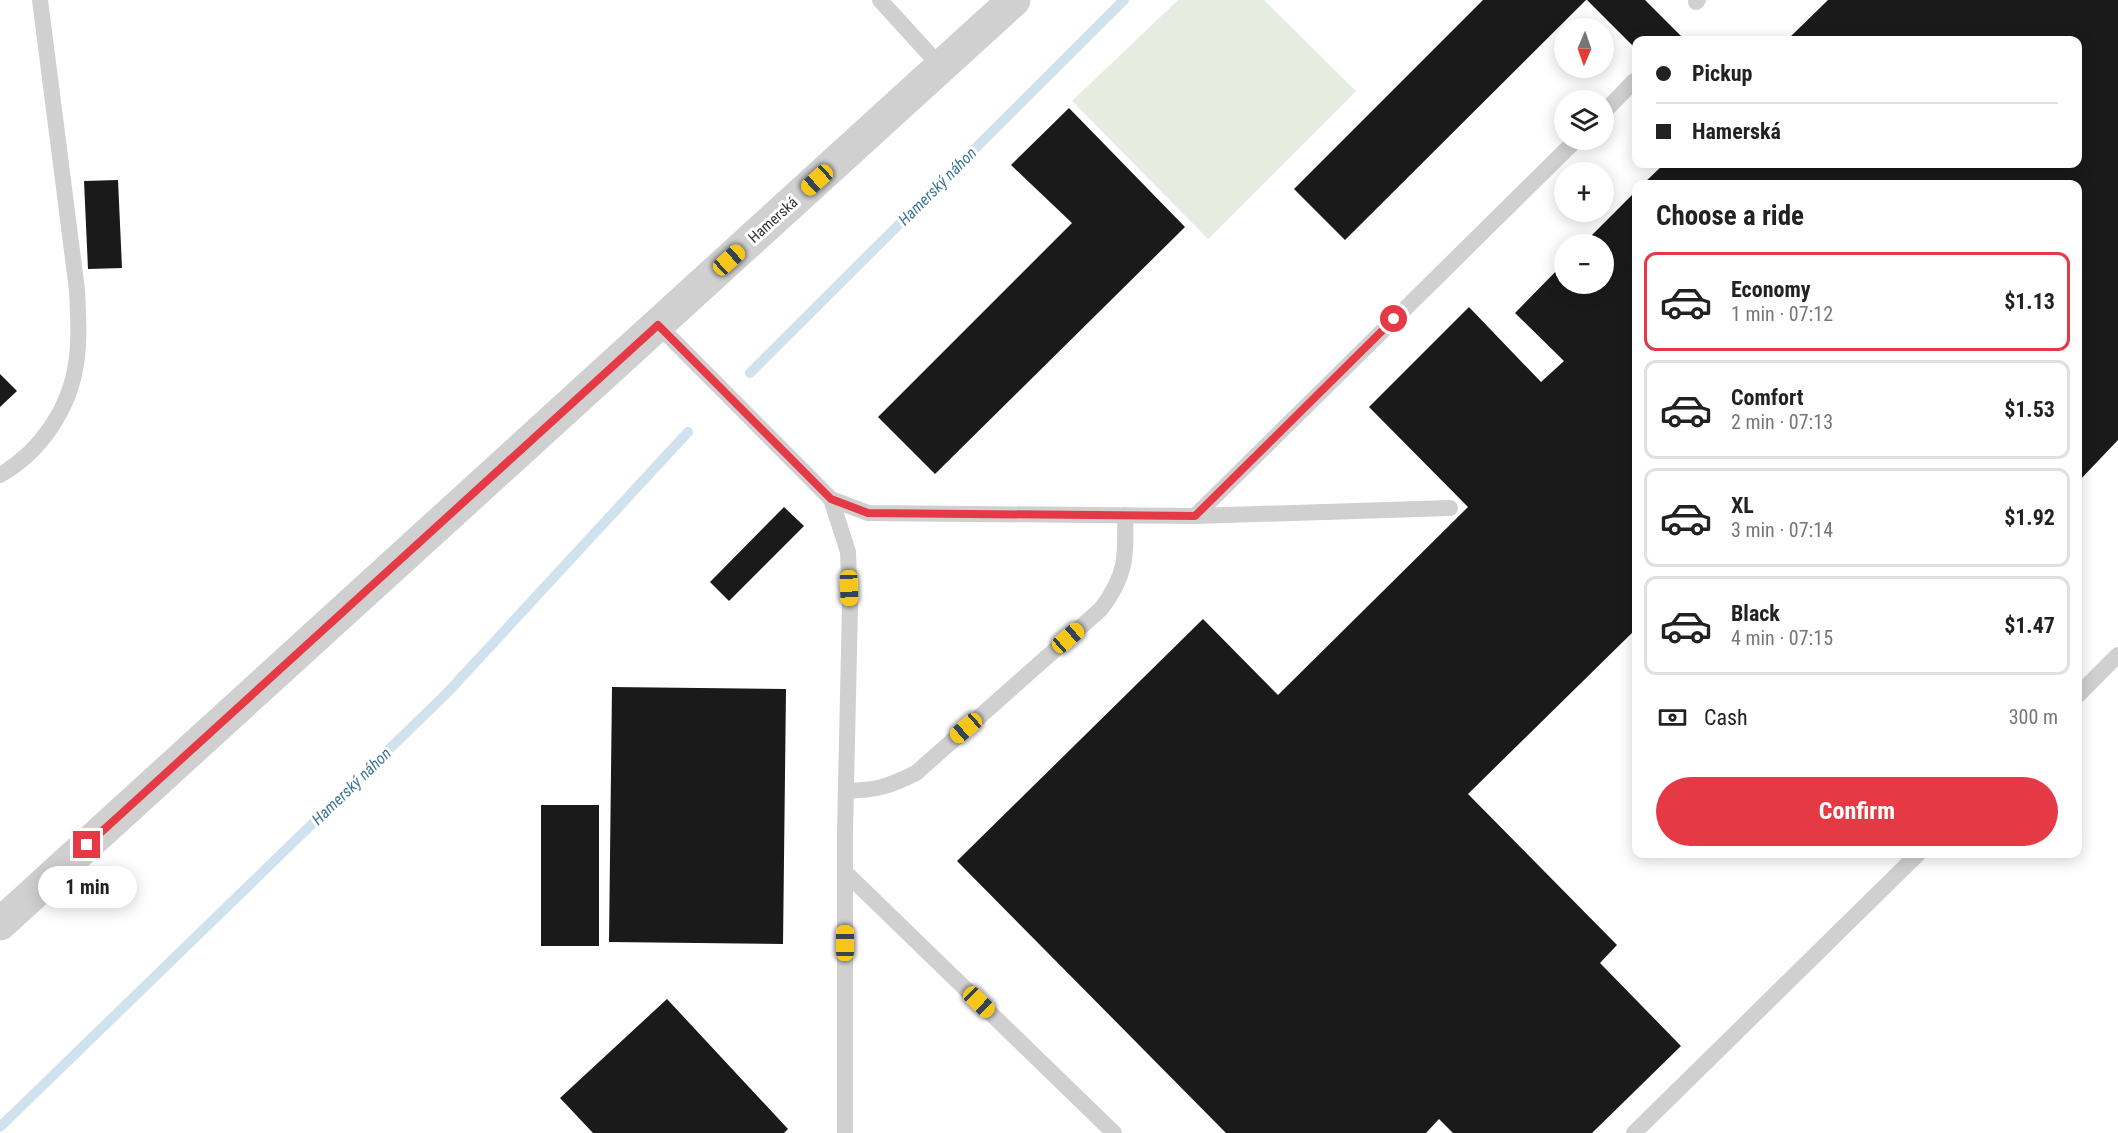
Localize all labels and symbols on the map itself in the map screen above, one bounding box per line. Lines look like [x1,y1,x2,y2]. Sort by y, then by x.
north arrow [1554,18,1614,78]
water label: Hamerský náhon [894,143,980,229]
car [798,161,836,199]
street label: Hamerská [745,193,801,247]
car [710,241,748,279]
route start [1380,305,1407,332]
car [839,570,859,606]
car [1049,619,1087,657]
car [947,709,985,747]
water label: Hamerský náhon [308,744,395,829]
route end [73,831,100,858]
callout: 1 min [38,866,136,908]
car [836,925,854,961]
car [960,983,998,1021]

